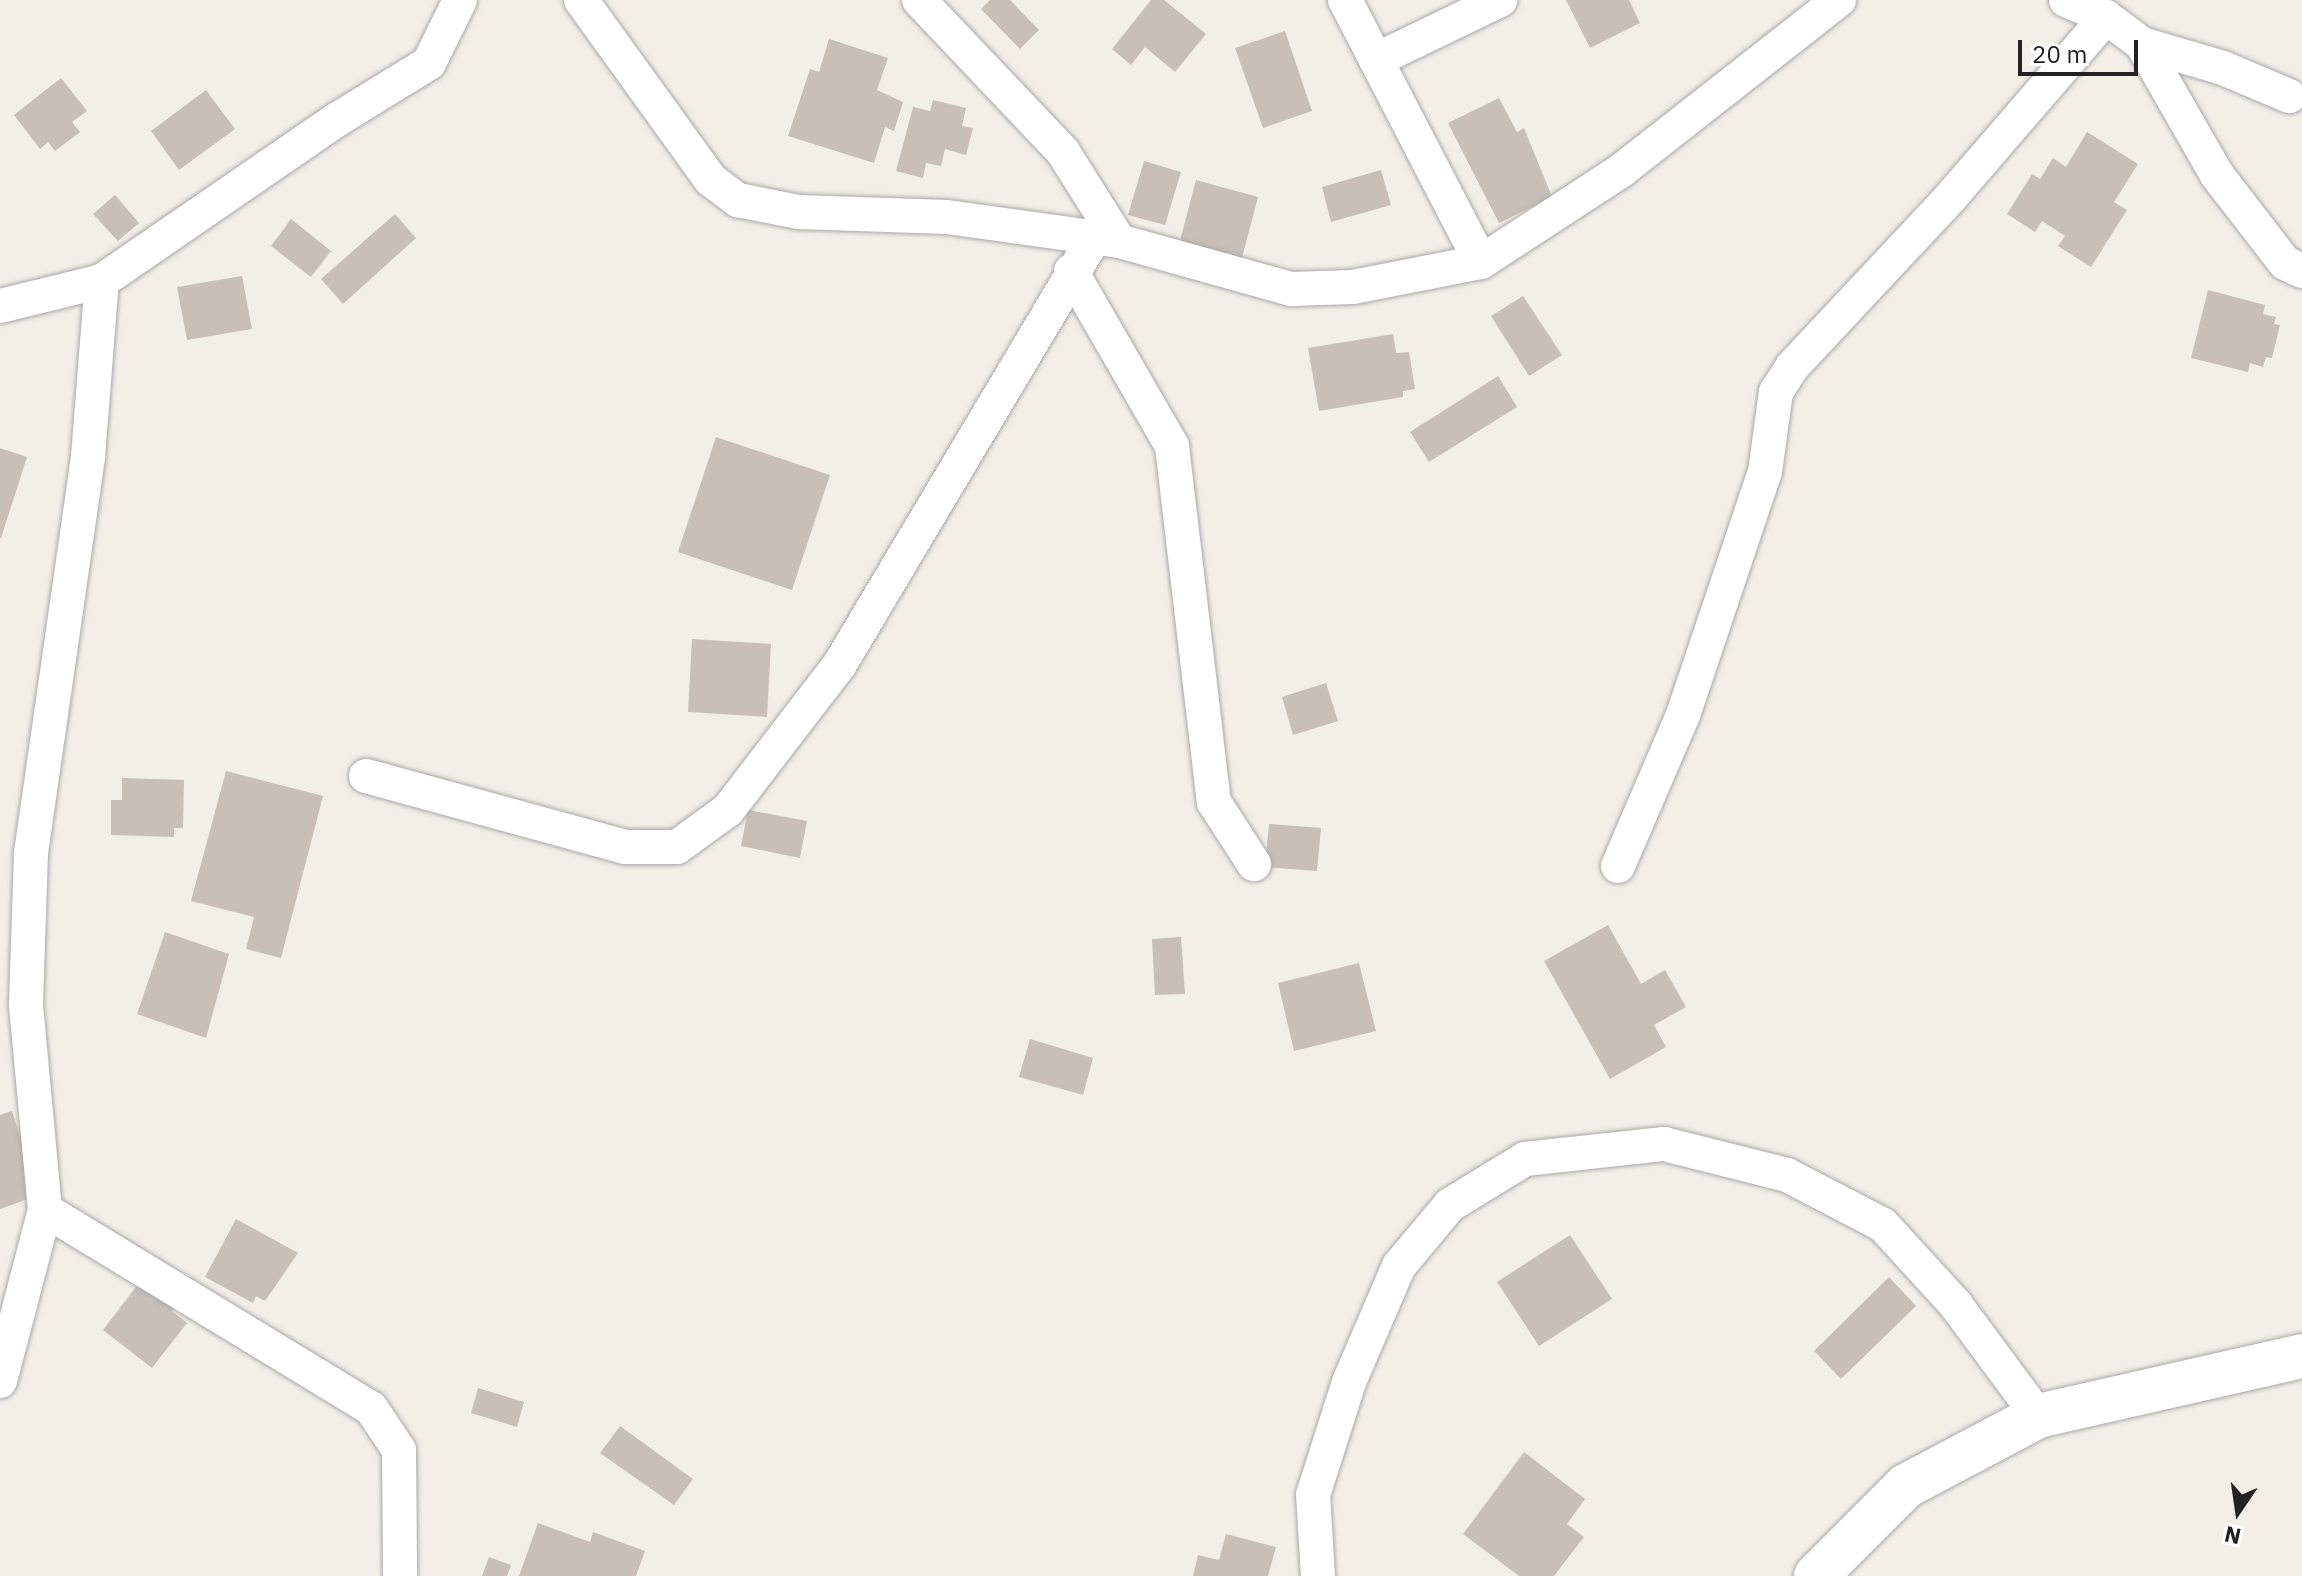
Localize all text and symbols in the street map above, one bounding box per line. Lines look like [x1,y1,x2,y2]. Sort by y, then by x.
scale bar [2022,24,2142,74]
text: 20 m [2032,38,2087,70]
north arrow [2198,1472,2278,1552]
text: N [2221,1520,2244,1552]

